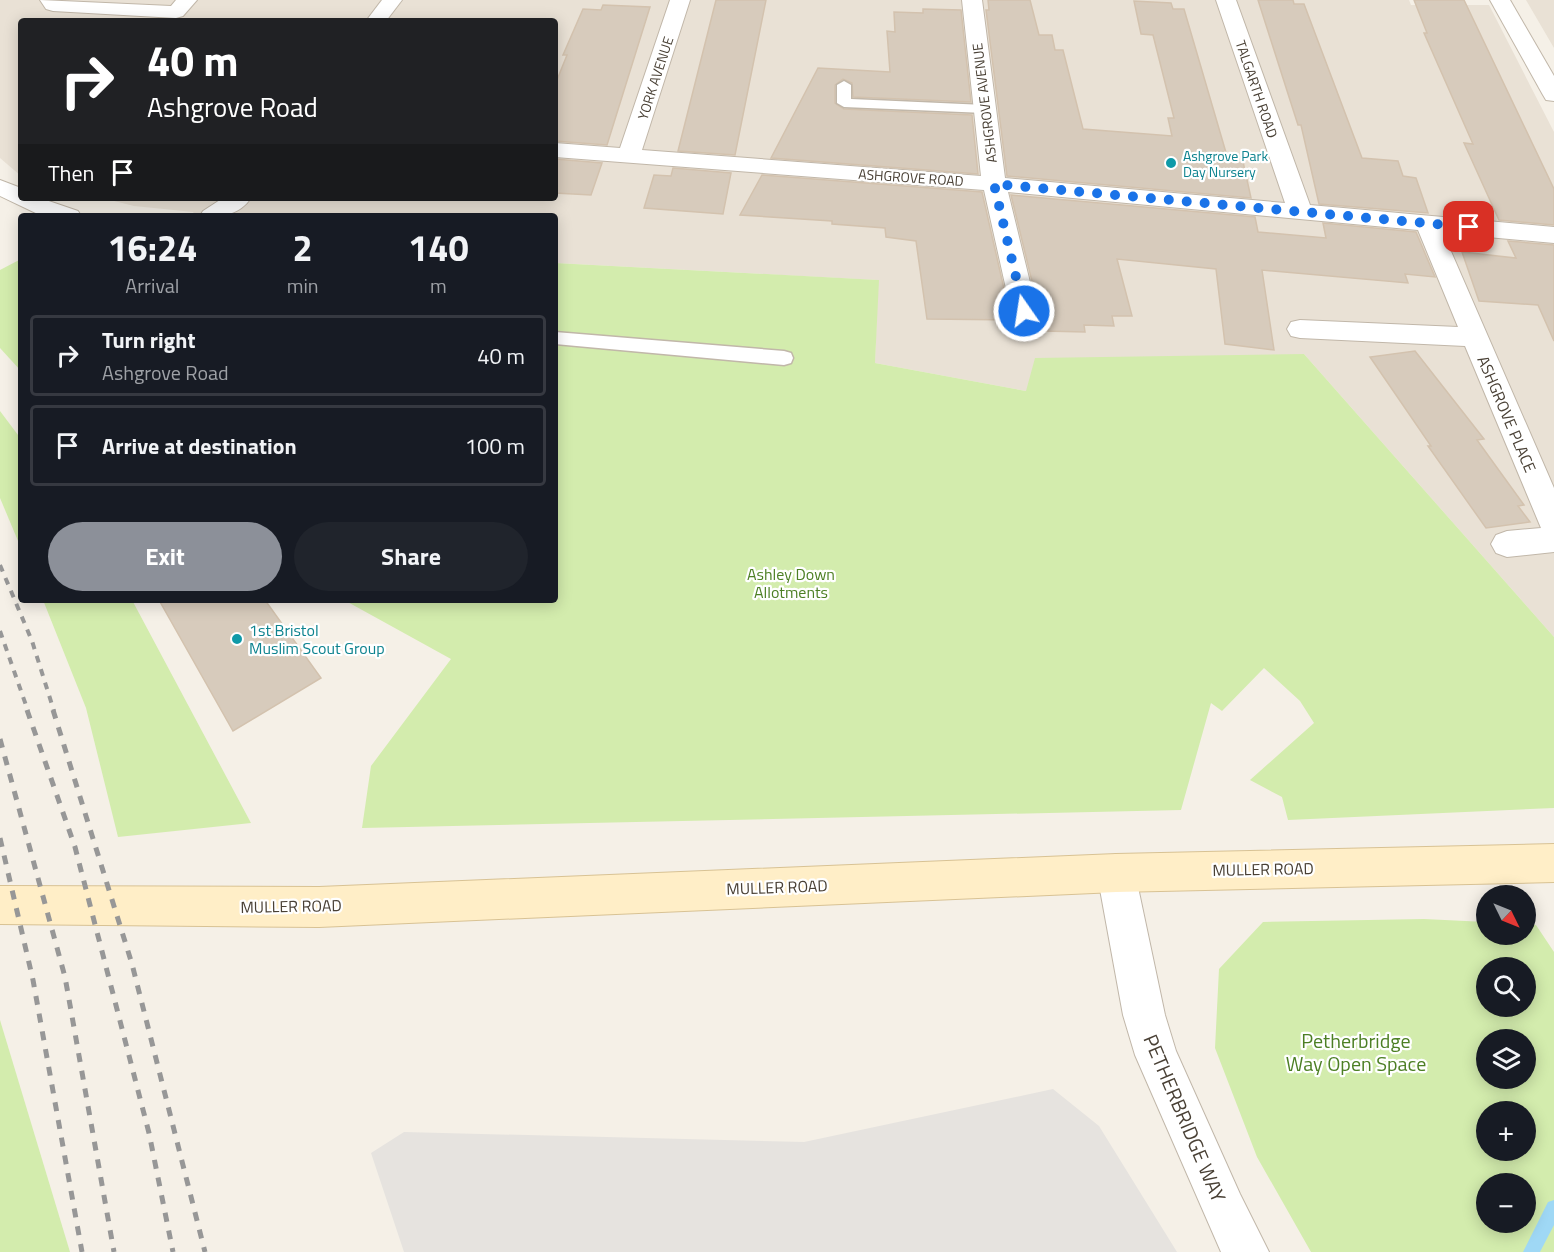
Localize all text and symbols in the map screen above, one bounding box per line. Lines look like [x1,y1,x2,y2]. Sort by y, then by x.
text: 40 m [147,28,239,92]
street label: YORK AVENUE [632,34,678,122]
street label: TALGARTH ROAD [1230,37,1284,141]
icon: right [48,42,126,120]
street label: ASHGROVE AVENUE [966,42,1002,164]
text: Ashgrove Road [147,86,318,127]
place label: Ashgrove Park Day Nursery [1183,145,1268,182]
text: Then [48,156,94,190]
icon: arrive [106,156,139,189]
marker: Ashgrove Park Day Nursery [1164,156,1178,170]
street label: ASHGROVE ROAD [858,163,964,191]
pin [1443,201,1494,252]
icon: arrive [1452,210,1485,243]
text: 16:24 [107,220,197,275]
text: 2 [293,220,313,275]
text: 140 [408,220,469,275]
text: Arrival [125,270,180,301]
text: min [287,270,319,301]
text: m [430,270,447,301]
position arrow [992,279,1056,343]
text: Turn right [102,323,196,357]
icon: right [51,339,84,372]
text: 40 m [477,339,525,373]
street label: ASHGROVE PLACE [1472,352,1542,476]
text: Ashgrove Road [102,357,229,388]
icon: arrive [51,429,84,462]
text: Arrive at destination [102,429,297,463]
text: 100 m [465,429,525,463]
button: Exit [48,522,282,591]
button: Share [294,522,528,591]
park label: Ashley Down Allotments [747,562,835,604]
place label: 1st Bristol Muslim Scout Group [249,618,385,660]
marker: 1st Bristol Muslim Scout Group [230,632,244,646]
street label: MULLER ROAD [1212,856,1314,882]
street label: MULLER ROAD [726,873,828,901]
north arrow [1476,885,1536,945]
map controls [1476,885,1536,1233]
street label: MULLER ROAD [240,893,342,919]
button: search [1476,957,1536,1017]
park label: Petherbridge Way Open Space [1286,1025,1426,1079]
street label: PETHERBRIDGE WAY [1136,1029,1234,1207]
button: layers [1476,1029,1536,1089]
button: + [1476,1101,1536,1161]
button: − [1476,1173,1536,1233]

